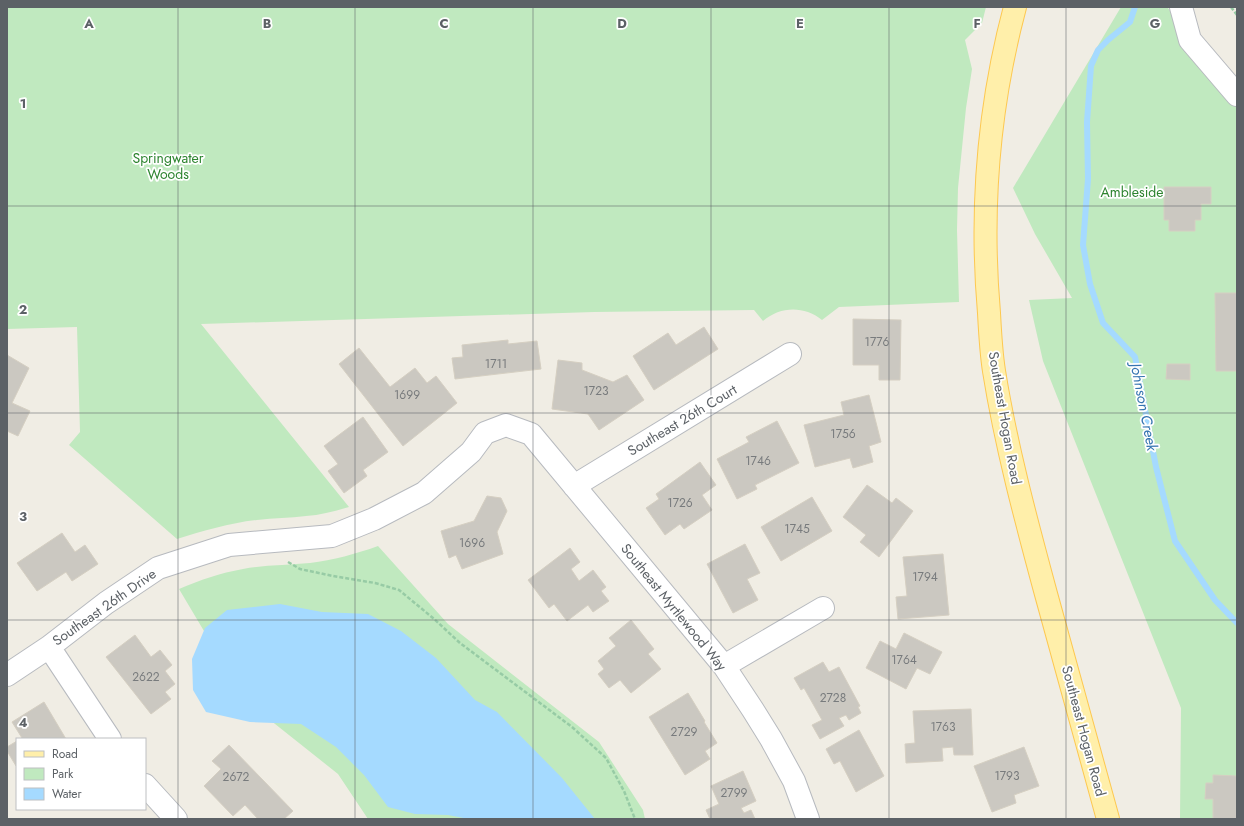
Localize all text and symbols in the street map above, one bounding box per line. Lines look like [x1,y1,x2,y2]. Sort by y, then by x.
text: A [83,14,94,33]
text: B [263,14,272,33]
text: C [439,14,449,33]
text: D [617,14,627,33]
text: E [796,14,804,33]
text: F [973,14,981,33]
text: G [1150,14,1161,33]
text: 1 [20,94,26,113]
park label: Springwater Woods [132,148,204,184]
park label: Ambleside [1100,182,1164,202]
text: 2 [19,300,27,319]
house number: 1776 [865,333,890,351]
street label: Southeast Hogan Road [983,350,1027,486]
house number: 1711 [485,355,507,373]
water label: Johnson Creek [1124,358,1163,453]
street label: Southeast 26th Court [624,379,741,461]
house number: 1723 [583,382,609,400]
house number: 1699 [394,386,420,404]
house number: 1756 [830,425,856,443]
house number: 1746 [745,452,771,470]
house number: 1726 [667,494,693,512]
text: 3 [19,507,27,526]
house number: 1745 [784,520,810,538]
house number: 1696 [459,534,485,552]
street label: Southeast Myrtlewood Way [616,539,732,676]
street label: Southeast 26th Drive [48,564,160,650]
house number: 1794 [912,568,938,586]
house number: 1764 [891,651,917,669]
street label: Southeast Hogan Road [1057,663,1111,799]
house number: 2622 [132,668,160,686]
house number: 2728 [820,689,846,707]
text: 4 [18,713,28,732]
house number: 1763 [930,718,956,736]
house number: 2729 [671,723,698,741]
legend [16,738,146,810]
text: Road [52,745,78,763]
text: Park [52,765,74,783]
house number: 1793 [994,767,1020,785]
house number: 2672 [223,768,250,786]
house number: 2799 [721,784,748,802]
text: Water [52,785,83,803]

